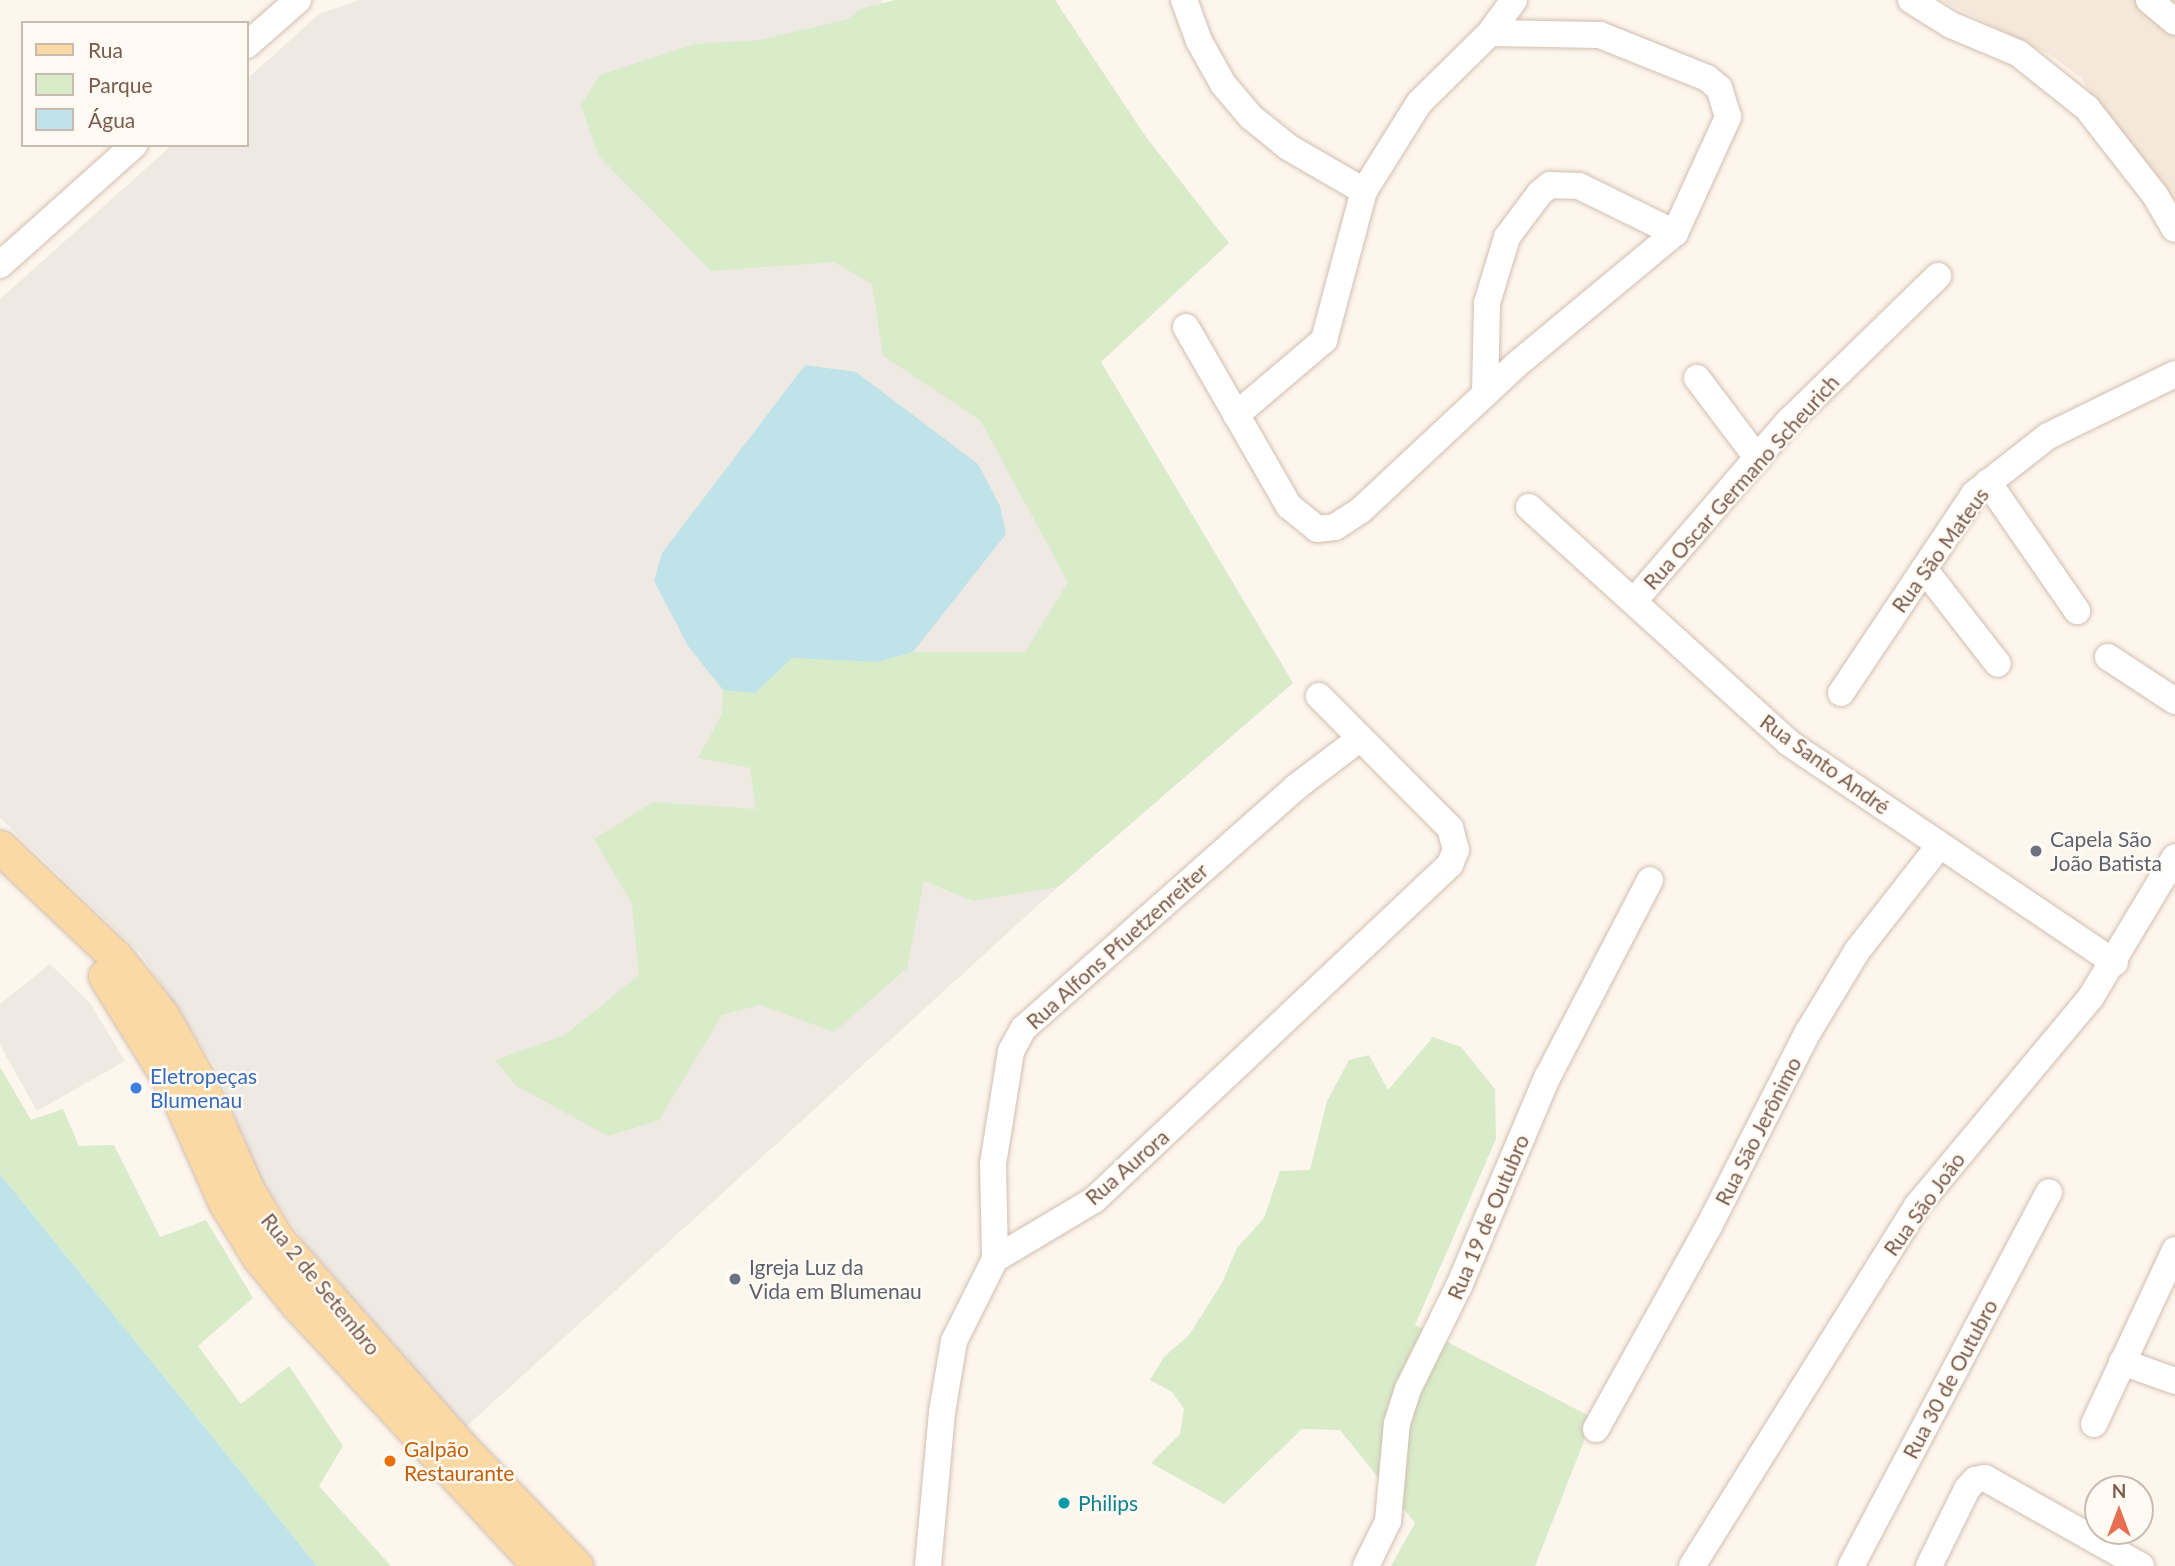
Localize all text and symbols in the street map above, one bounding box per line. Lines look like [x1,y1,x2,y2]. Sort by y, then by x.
legend [21,21,248,147]
text: Rua [88,37,123,62]
text: Parque [88,72,153,97]
text: Água [88,107,135,132]
street label: Rua Oscar Germano Scheurich [1638,369,1844,595]
street label: Rua São Mateus [1886,483,1994,617]
street label: Rua Santo André [1755,708,1895,820]
place label: Capela São João Batista [2050,826,2162,876]
marker: Capela São João Batista [2028,843,2044,859]
street label: Rua Alfons Pfuetzenreiter [1021,858,1213,1034]
street label: Rua São Jerônimo [1710,1052,1806,1210]
place label: Eletropeças Blumenau [150,1063,257,1113]
marker: Eletropeças Blumenau [128,1080,144,1096]
street label: Rua Aurora [1080,1124,1174,1210]
street label: Rua 19 de Outubro [1442,1131,1534,1303]
street label: Rua São João [1878,1147,1970,1261]
street label: Rua 2 de Setembro [256,1208,386,1360]
place label: Igreja Luz da Vida em Blumenau [749,1254,922,1304]
marker: Igreja Luz da Vida em Blumenau [727,1271,743,1287]
street label: Rua 30 de Outubro [1897,1295,2003,1463]
place label: Galpão Restaurante [404,1436,514,1486]
marker: Galpão Restaurante [382,1453,398,1469]
north arrow [2084,1475,2154,1545]
text: N [2112,1479,2126,1502]
place label: Philips [1078,1490,1138,1516]
marker: Philips [1056,1495,1072,1511]

